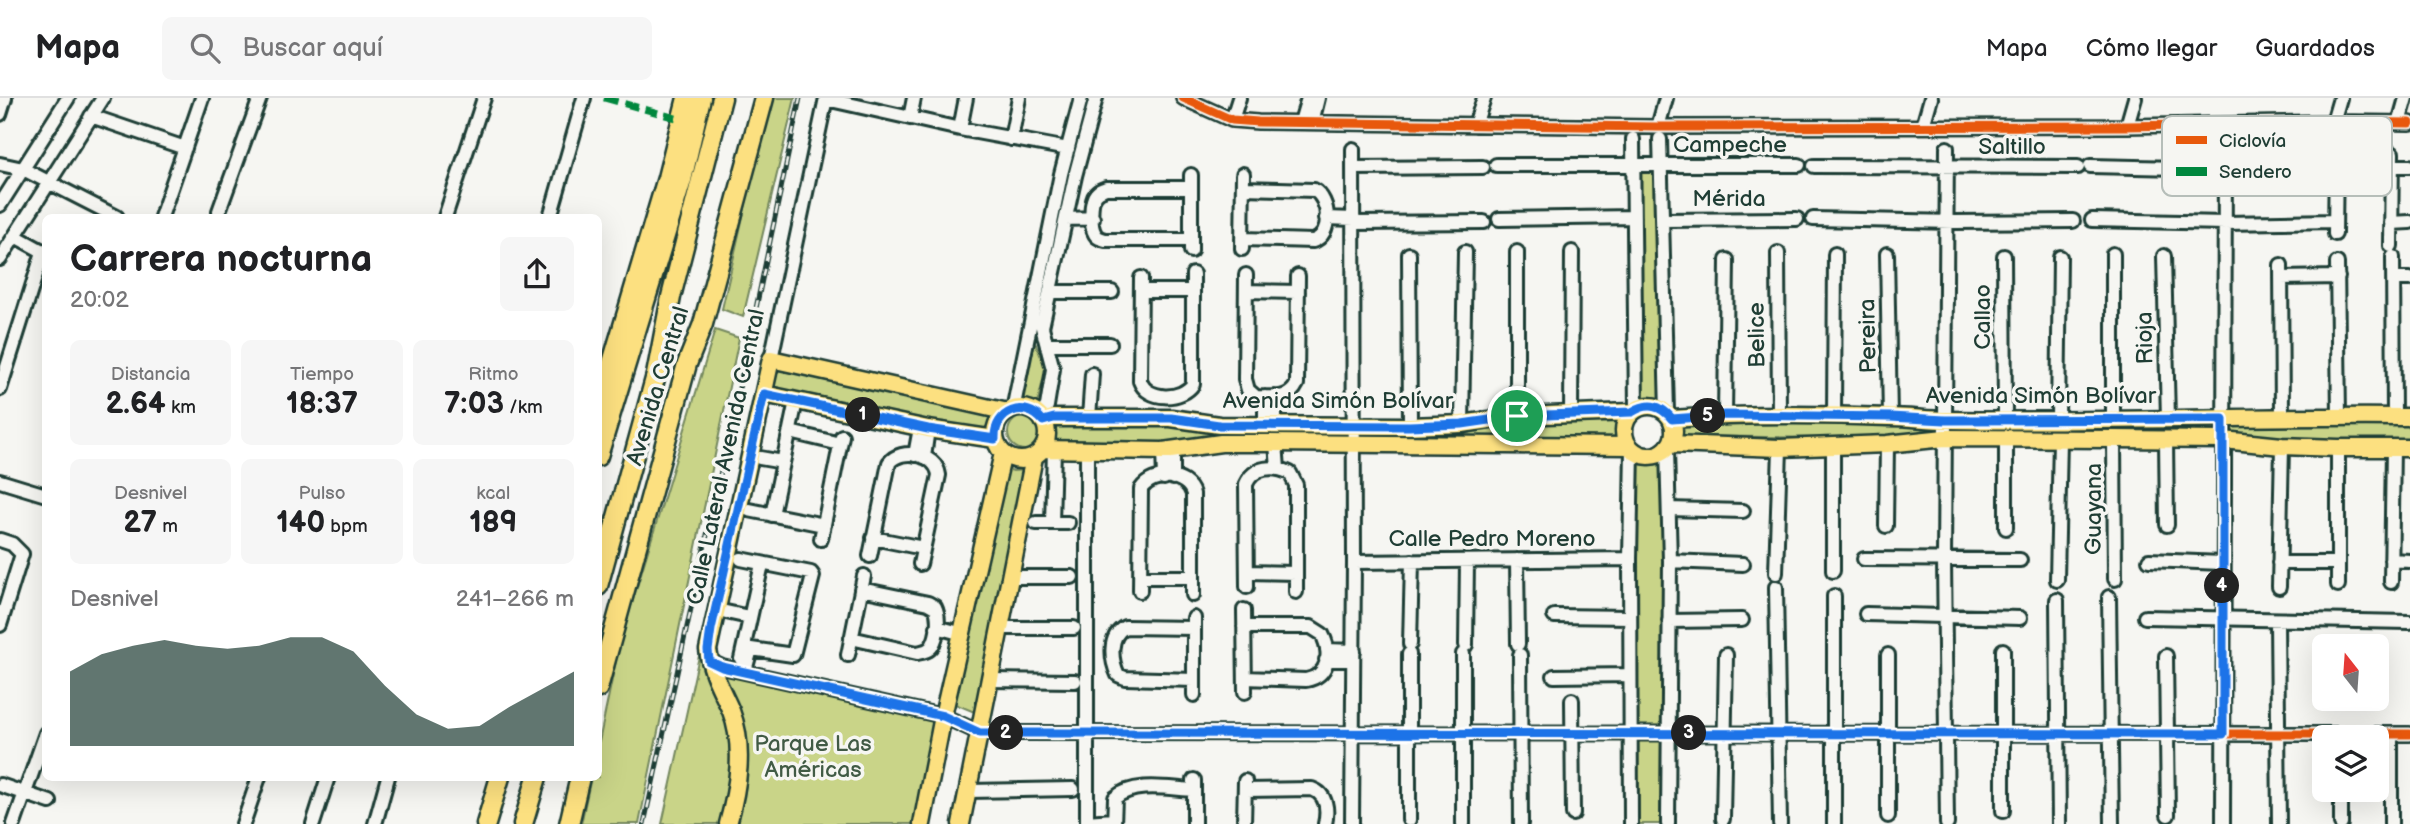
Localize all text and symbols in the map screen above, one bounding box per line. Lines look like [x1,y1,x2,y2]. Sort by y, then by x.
search box [162,17,652,80]
text: Mapa [35,28,120,68]
icon: search [186,29,224,67]
text: Buscar aquí [242,33,383,64]
text: Mapa [1986,34,2048,63]
text: Cómo llegar [2086,34,2217,63]
text: Guardados [2255,34,2375,63]
legend [2162,116,2392,196]
text: Ciclovía [2219,130,2286,153]
street label: Campeche [1673,131,1787,159]
street label: Saltillo [1978,133,2046,161]
text: Sendero [2219,161,2292,184]
street label: Mérida [1692,185,1766,213]
text: Carrera nocturna [70,237,372,282]
button: share [500,237,574,311]
street label: Callao [1969,284,1997,350]
text: 20:02 [70,286,129,314]
street label: Pereira [1853,298,1883,374]
street label: Belice [1742,302,1772,368]
street label: Avenida Central [621,303,695,469]
street label: Calle Lateral Avenida Central [681,307,771,607]
street label: Rioja [2131,311,2159,365]
text: Distancia [111,363,191,386]
text: Tiempo [290,363,354,386]
text: Ritmo [468,363,518,386]
street label: Avenida Simón Bolívar [1926,382,2157,410]
text: 2.64 [105,386,166,422]
text: 18:37 [286,386,358,422]
text: 7:03 [444,386,504,422]
pin [1487,386,1547,446]
street label: Avenida Simón Bolívar [1223,387,1454,415]
text: km [166,396,196,419]
text: /km [504,396,543,419]
icon: arrive [1498,397,1536,435]
pin: 1 [846,398,880,432]
pin: 5 [1690,398,1726,434]
text: 1 [859,403,867,426]
text: 5 [1702,404,1713,427]
street label: Guayana [2080,463,2108,555]
text: Desnivel [114,482,187,505]
text: Pulso [299,482,345,505]
text: kcal [476,482,510,505]
text: 27 [123,505,157,541]
text: 140 [276,505,325,541]
text: 189 [469,505,517,541]
text: m [157,515,178,538]
text: bpm [325,515,368,538]
street label: Calle Pedro Moreno [1388,525,1596,553]
pin: 4 [2204,568,2240,603]
text: 4 [2216,574,2227,597]
text: Desnivel [70,585,159,613]
text: 241–266 m [456,585,574,613]
north arrow [2312,634,2389,710]
map controls [2312,634,2389,802]
pin: 2 [988,716,1024,750]
pin: 3 [1672,716,1706,750]
text: 2 [1000,721,1011,744]
text: 3 [1683,721,1694,744]
button: layers [2312,725,2389,802]
park label: Parque Las Américas [754,730,872,784]

